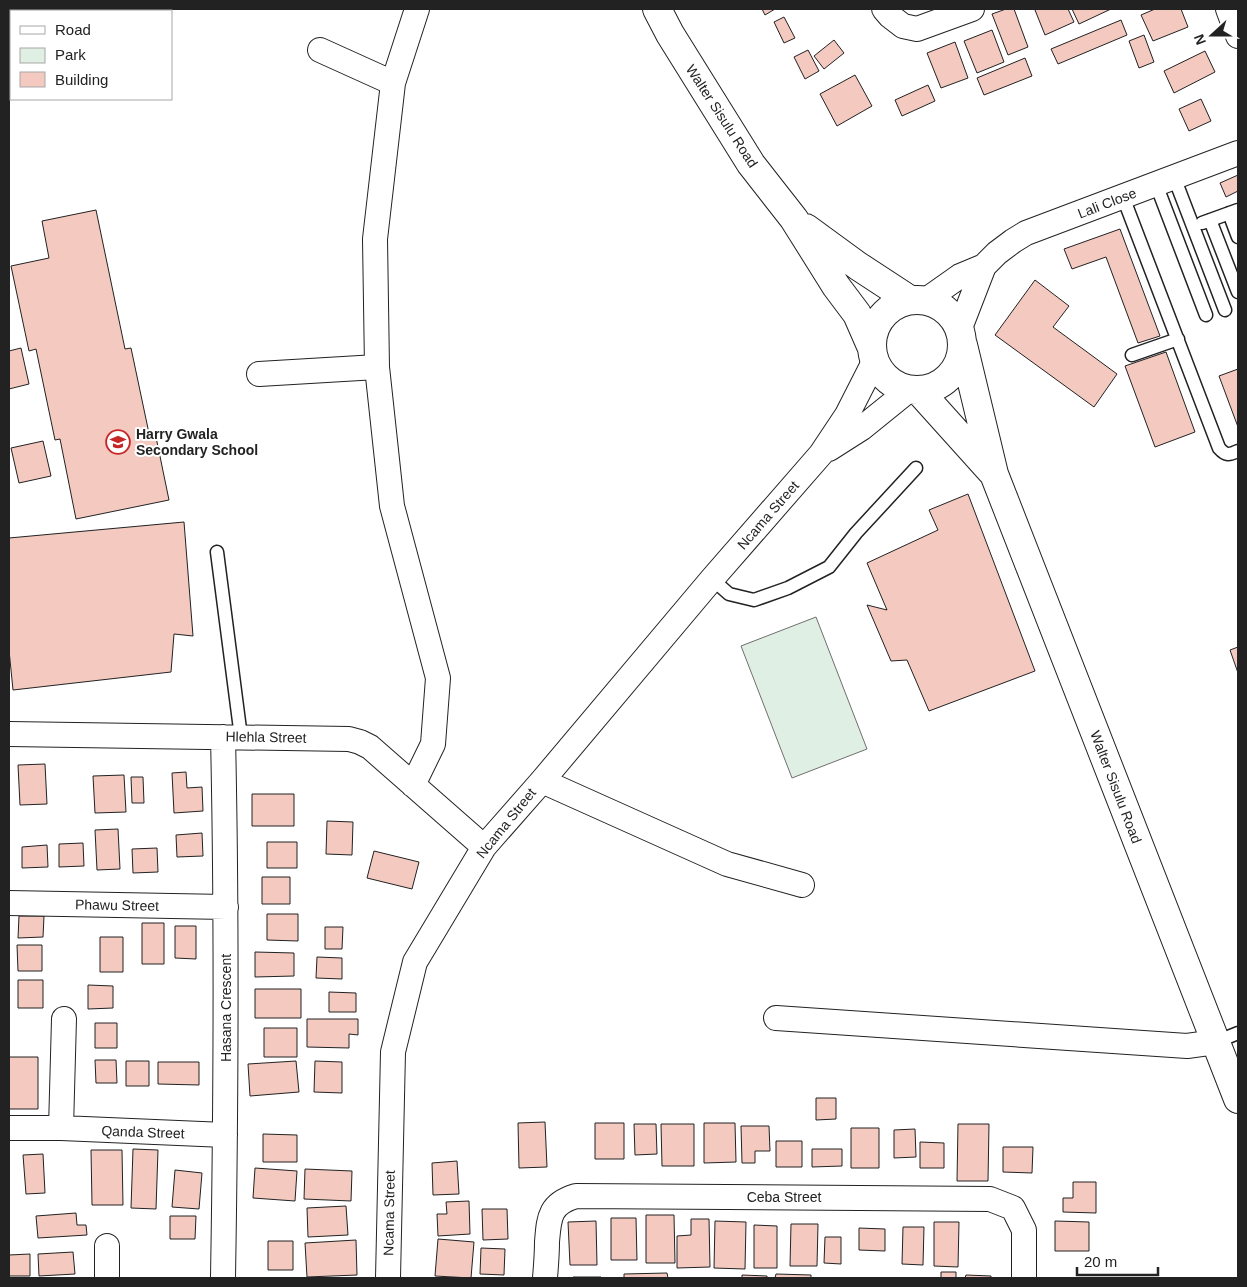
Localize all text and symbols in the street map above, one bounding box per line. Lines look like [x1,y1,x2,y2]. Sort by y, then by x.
legend [10,10,172,100]
north arrow [1187,10,1237,60]
text: Road [55,21,91,38]
text: N [1191,32,1209,47]
text: Park [55,46,86,63]
street label: Walter Sisulu Road [683,62,761,170]
text: Building [55,71,108,88]
street label: Lali Close [1075,184,1139,221]
place label: Harry Gwala Secondary School [136,426,258,458]
school or university icon: Harry Gwala Secondary School [105,429,131,455]
street label: Ncama Street [734,477,802,553]
street label: Hlehla Street [225,728,307,746]
street label: Walter Sisulu Road [1087,728,1145,846]
street label: Ncama Street [473,785,539,861]
street label: Phawu Street [75,896,159,914]
street label: Hasana Crescent [218,954,234,1062]
street label: Qanda Street [101,1123,185,1141]
street label: Ncama Street [380,1170,398,1256]
street label: Ceba Street [747,1189,821,1205]
scale bar [1077,1244,1158,1276]
text: 20 m [1084,1253,1117,1270]

